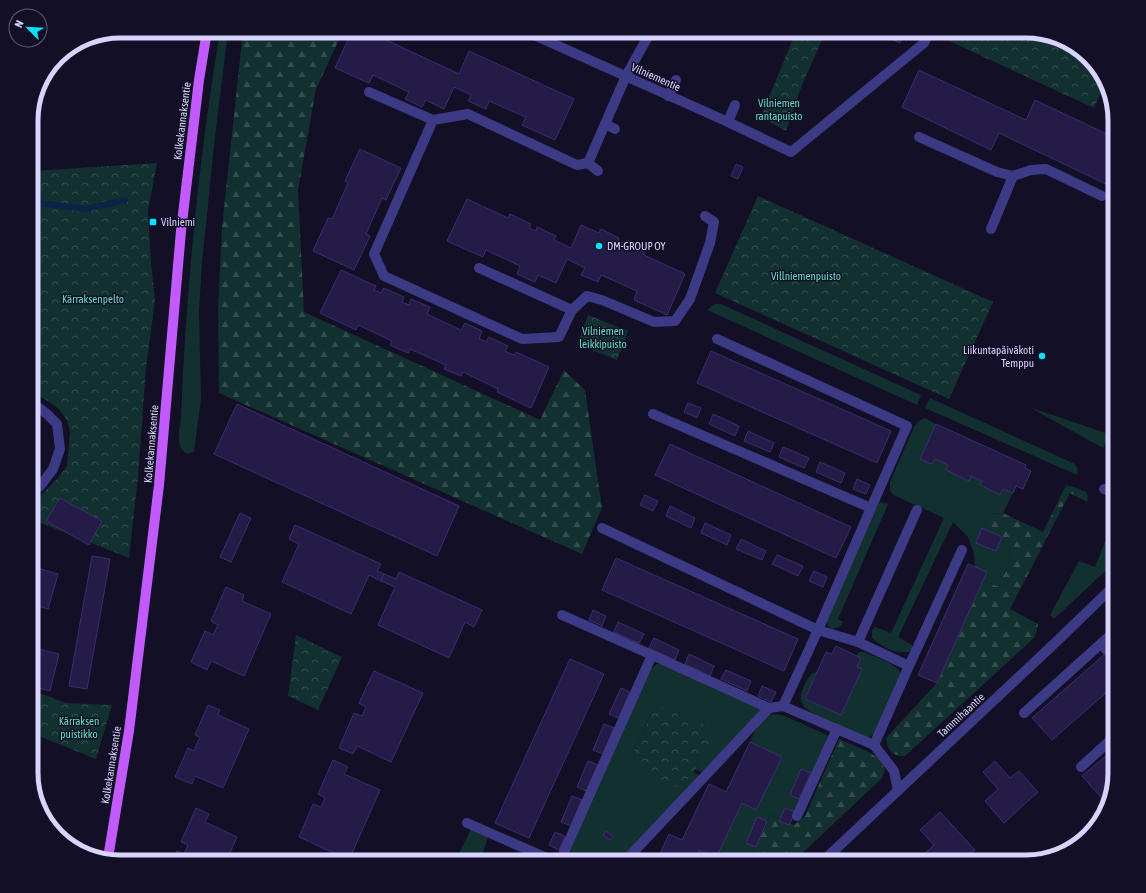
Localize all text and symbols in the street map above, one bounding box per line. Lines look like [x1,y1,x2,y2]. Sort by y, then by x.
north arrow [8,8,48,48]
text: N [12,19,26,29]
street label: Vilniementie [630,61,682,93]
street label: Kolkekannaksentie [171,81,193,161]
park label: Vilniemen rantapuisto [756,97,802,122]
place label: Vilniemi [161,216,195,228]
marker: Vilniemi [148,217,158,227]
place label: DM-GROUP OY [607,240,665,252]
marker: DM-GROUP OY [594,241,604,251]
park label: Villniemenpuisto [771,270,841,282]
park label: Kärraksenpelto [62,293,124,305]
park label: Vilniemen leikkipuisto [579,325,627,350]
place label: Liikuntapäiväkoti Temppu [963,344,1034,369]
marker: Liikuntapäiväkoti Temppu [1037,351,1047,361]
street label: Kolkekannaksentie [142,404,160,484]
street label: Tammihaantie [935,690,987,740]
park label: Kärraksen puistikko [59,715,99,740]
street label: Kolkekannaksentie [99,725,123,805]

